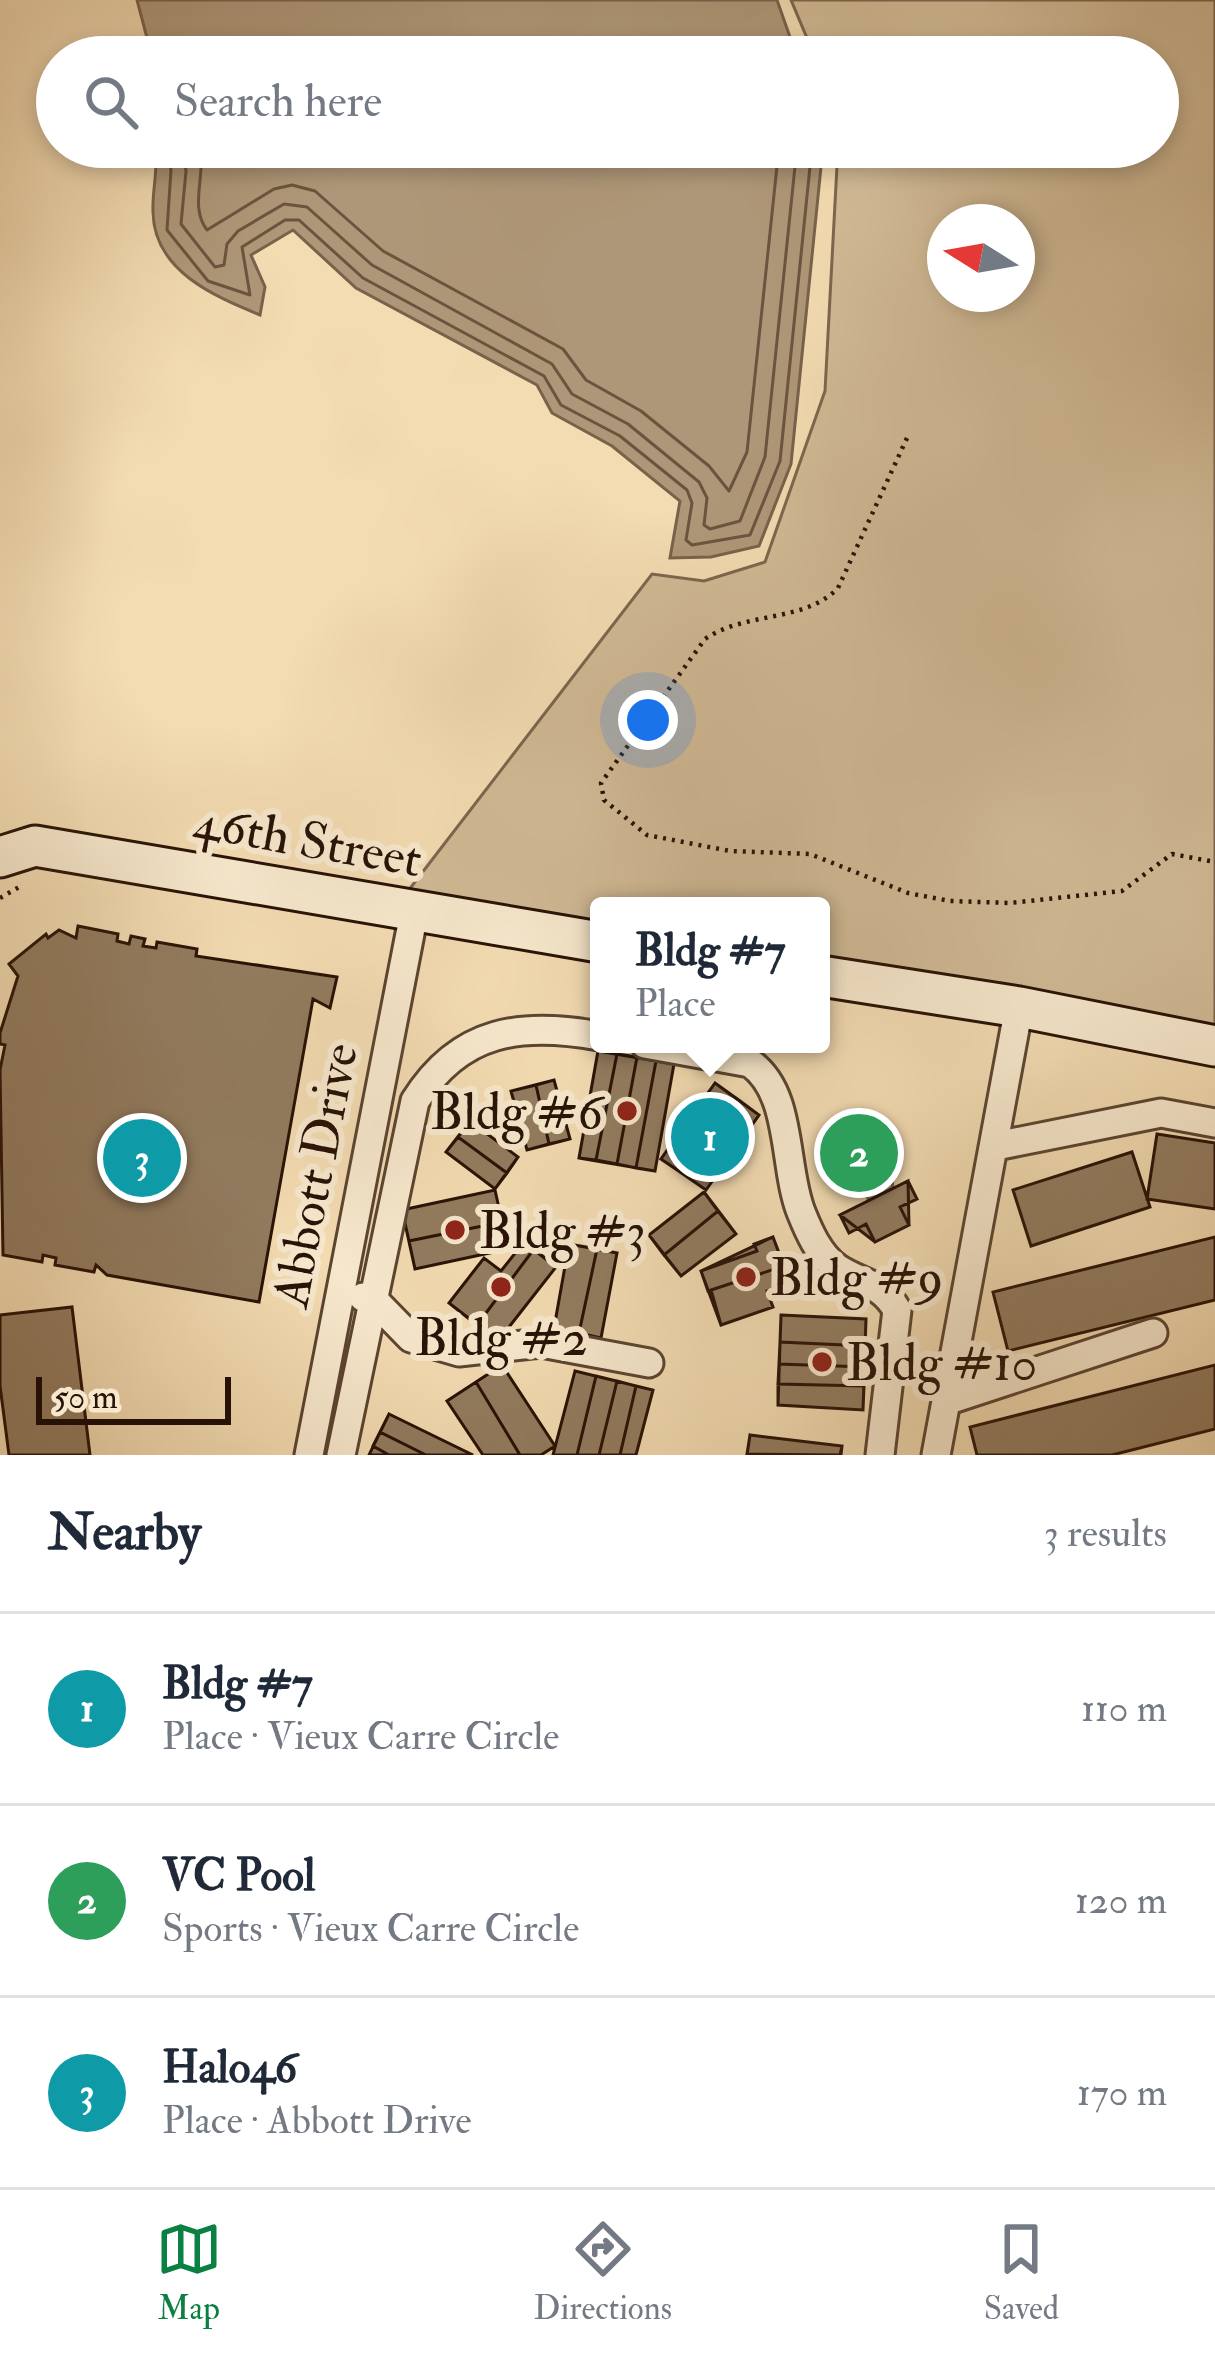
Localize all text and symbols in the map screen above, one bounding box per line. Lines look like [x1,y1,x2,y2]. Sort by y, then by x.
search box [36,36,1179,168]
icon: search [78,69,144,135]
text: Search here [174,74,382,130]
north arrow [927,204,1035,312]
your location [618,690,678,750]
street label: 46th Street [189,789,427,892]
popup [590,897,830,1053]
text: Bldg #7 [635,923,785,979]
text: Place [635,979,716,1028]
street label: Abbott Drive [259,1038,373,1314]
place label: Bldg #6 [430,1081,605,1145]
pin: 1 [671,1092,749,1182]
marker: Bldg #6 [614,1098,640,1124]
pin: 2 [820,1108,898,1198]
pin: 3 [103,1113,181,1203]
place label: Bldg #3 [479,1200,646,1264]
marker: Bldg #3 [442,1217,468,1243]
place label: Bldg #9 [770,1247,944,1311]
marker: Bldg #9 [733,1264,759,1290]
marker: Bldg #2 [488,1274,514,1300]
place label: Bldg #2 [414,1307,588,1371]
place label: Bldg #10 [846,1332,1037,1396]
marker: Bldg #10 [809,1349,835,1375]
scale bar [36,1371,231,1424]
text: 50 m [54,1377,118,1418]
text: Nearby [48,1501,201,1565]
text: 3 results [1044,1509,1167,1558]
text: Bldg #7 [162,1656,313,1712]
text: 1 [80,1684,94,1733]
text: 110 m [1081,1684,1167,1733]
text: Place · Vieux Carre Circle [162,1712,559,1761]
text: VC Pool [162,1848,315,1904]
text: 2 [77,1876,97,1925]
text: 120 m [1075,1876,1167,1925]
text: Sports · Vieux Carre Circle [162,1904,579,1953]
text: Halo46 [162,2040,297,2096]
text: 3 [80,2068,94,2117]
text: 170 m [1077,2068,1167,2117]
text: Place · Abbott Drive [162,2096,472,2145]
tab: Map [156,2216,222,2329]
tab: Directions [534,2216,672,2329]
tab: Saved [984,2216,1059,2329]

